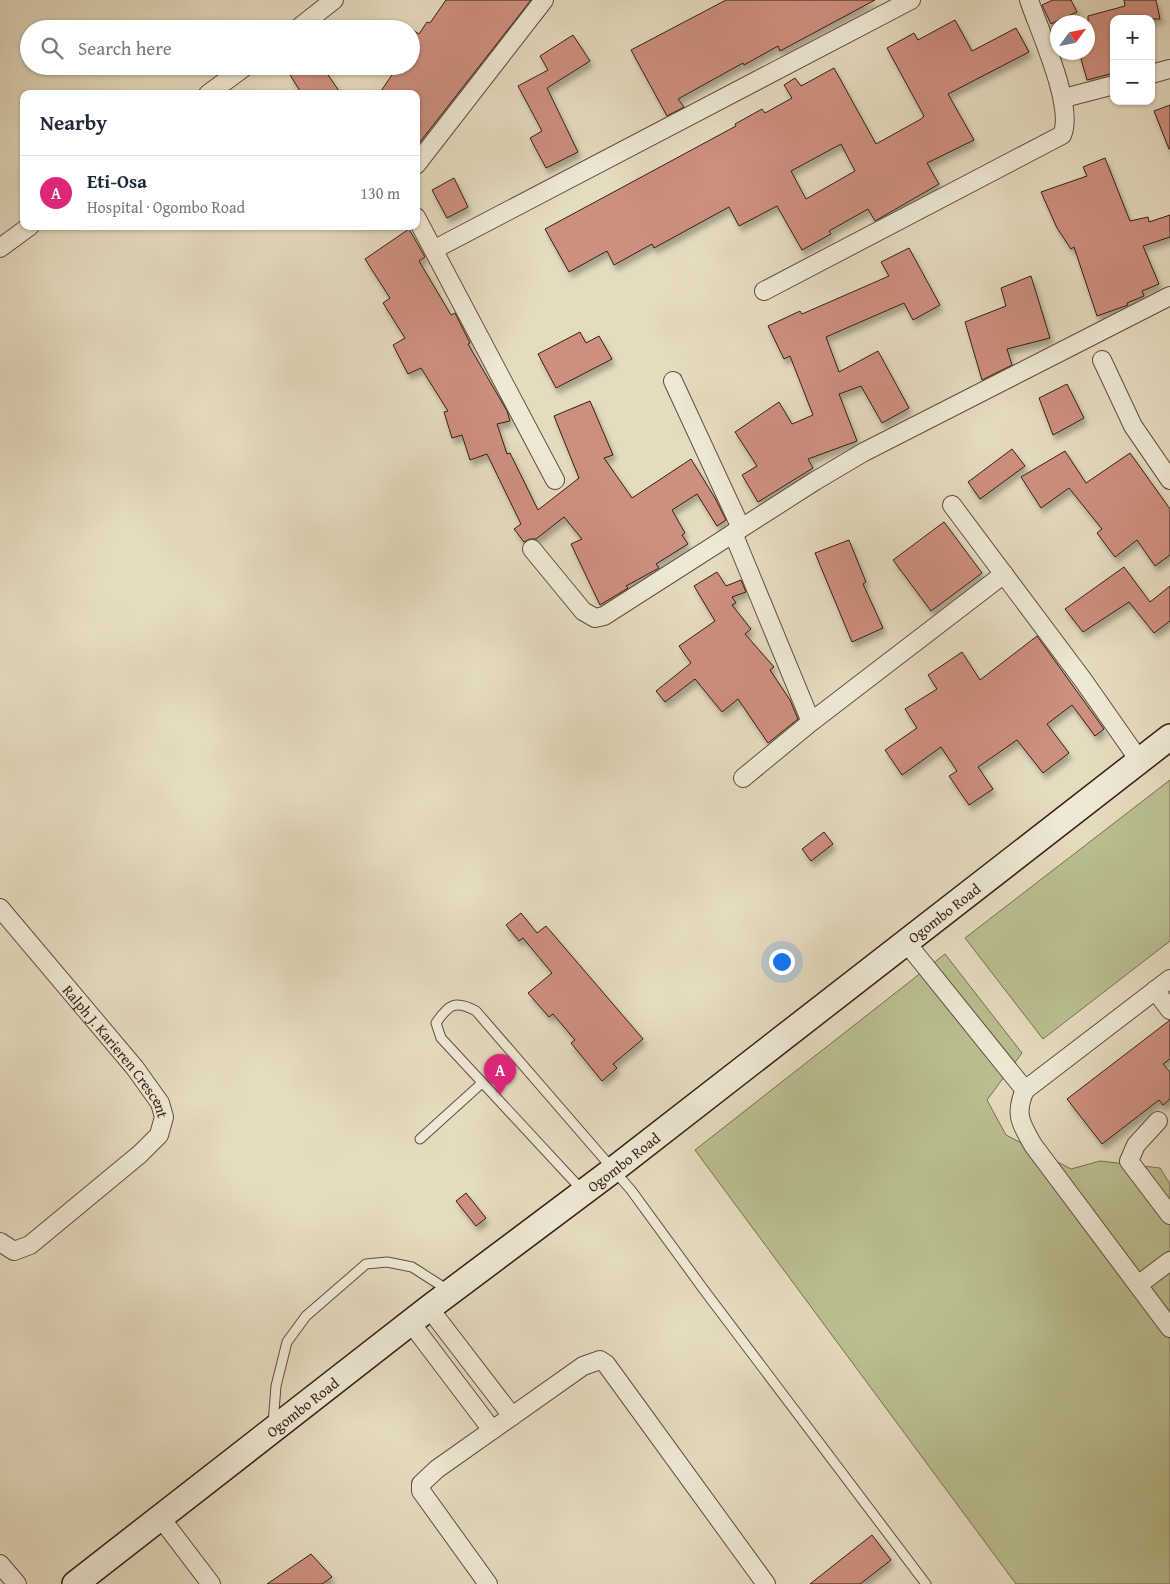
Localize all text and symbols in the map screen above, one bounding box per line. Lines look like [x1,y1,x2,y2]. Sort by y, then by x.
north arrow [1050,15,1095,60]
map controls [1110,15,1155,105]
button: + [1110,15,1155,60]
search box [20,20,420,75]
icon: search [38,34,66,62]
text: Search here [78,34,172,62]
button: − [1110,60,1155,105]
text: Nearby [40,107,107,138]
text: Eti-Osa [87,167,147,195]
text: A [51,181,61,205]
text: 130 m [360,181,400,205]
text: Hospital · Ogombo Road [87,195,245,219]
street label: Ogombo Road [903,878,985,948]
your location [769,949,795,975]
street label: Ralph J. Karieren Crescent [58,980,174,1121]
pin: A [484,1054,516,1095]
street label: Ogombo Road [583,1127,664,1197]
street label: Ogombo Road [261,1372,343,1442]

